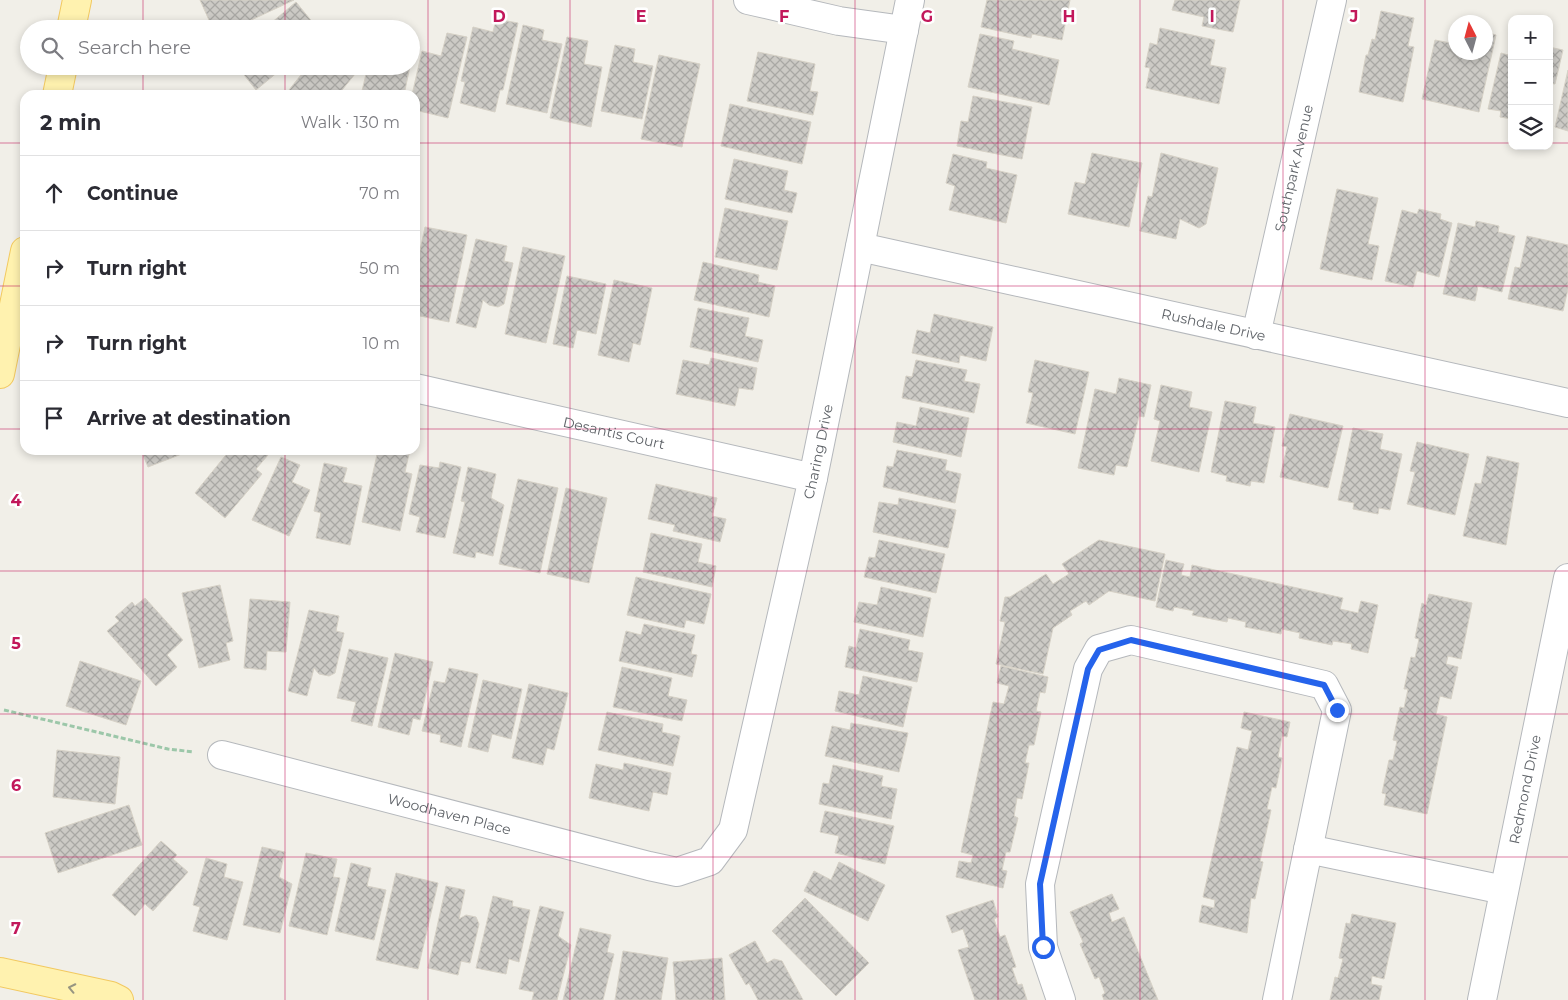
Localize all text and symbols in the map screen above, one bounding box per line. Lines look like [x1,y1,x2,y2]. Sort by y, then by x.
text: D [492,7,506,26]
text: E [636,7,646,26]
text: F [779,7,789,26]
text: G [921,7,933,26]
text: H [1063,7,1075,26]
text: I [1209,7,1215,26]
text: J [1349,7,1358,26]
north arrow [1448,15,1493,60]
map controls [1508,15,1553,150]
button: + [1508,15,1553,60]
search box [20,20,420,75]
icon: search [38,34,66,62]
text: Search here [78,36,191,59]
button: − [1508,60,1553,105]
street label: Southpark Avenue [1271,103,1317,234]
button: layers [1508,105,1553,150]
text: 2 min [40,110,101,135]
text: Walk · 130 m [301,113,400,132]
icon: ahead [40,179,68,207]
text: Continue [87,182,178,205]
text: 70 m [359,184,400,203]
icon: right [40,254,68,282]
text: Turn right [87,257,187,280]
text: 50 m [359,259,400,278]
street label: Rushdale Drive [1160,305,1267,345]
icon: right [40,329,68,357]
text: Turn right [87,332,187,355]
text: 10 m [362,334,400,353]
street label: Charing Drive [799,403,837,501]
icon: arrive [40,404,68,432]
text: Arrive at destination [87,407,291,430]
street label: Desantis Court [561,413,667,453]
text: 4 [10,491,22,510]
text: 5 [11,634,21,653]
route end [1326,699,1349,722]
street label: Redmond Drive [1505,733,1545,846]
text: 6 [11,776,21,795]
street label: Woodhaven Place [386,789,513,839]
text: 7 [11,919,21,938]
route start [1032,936,1055,959]
one-way arrow [68,983,77,993]

